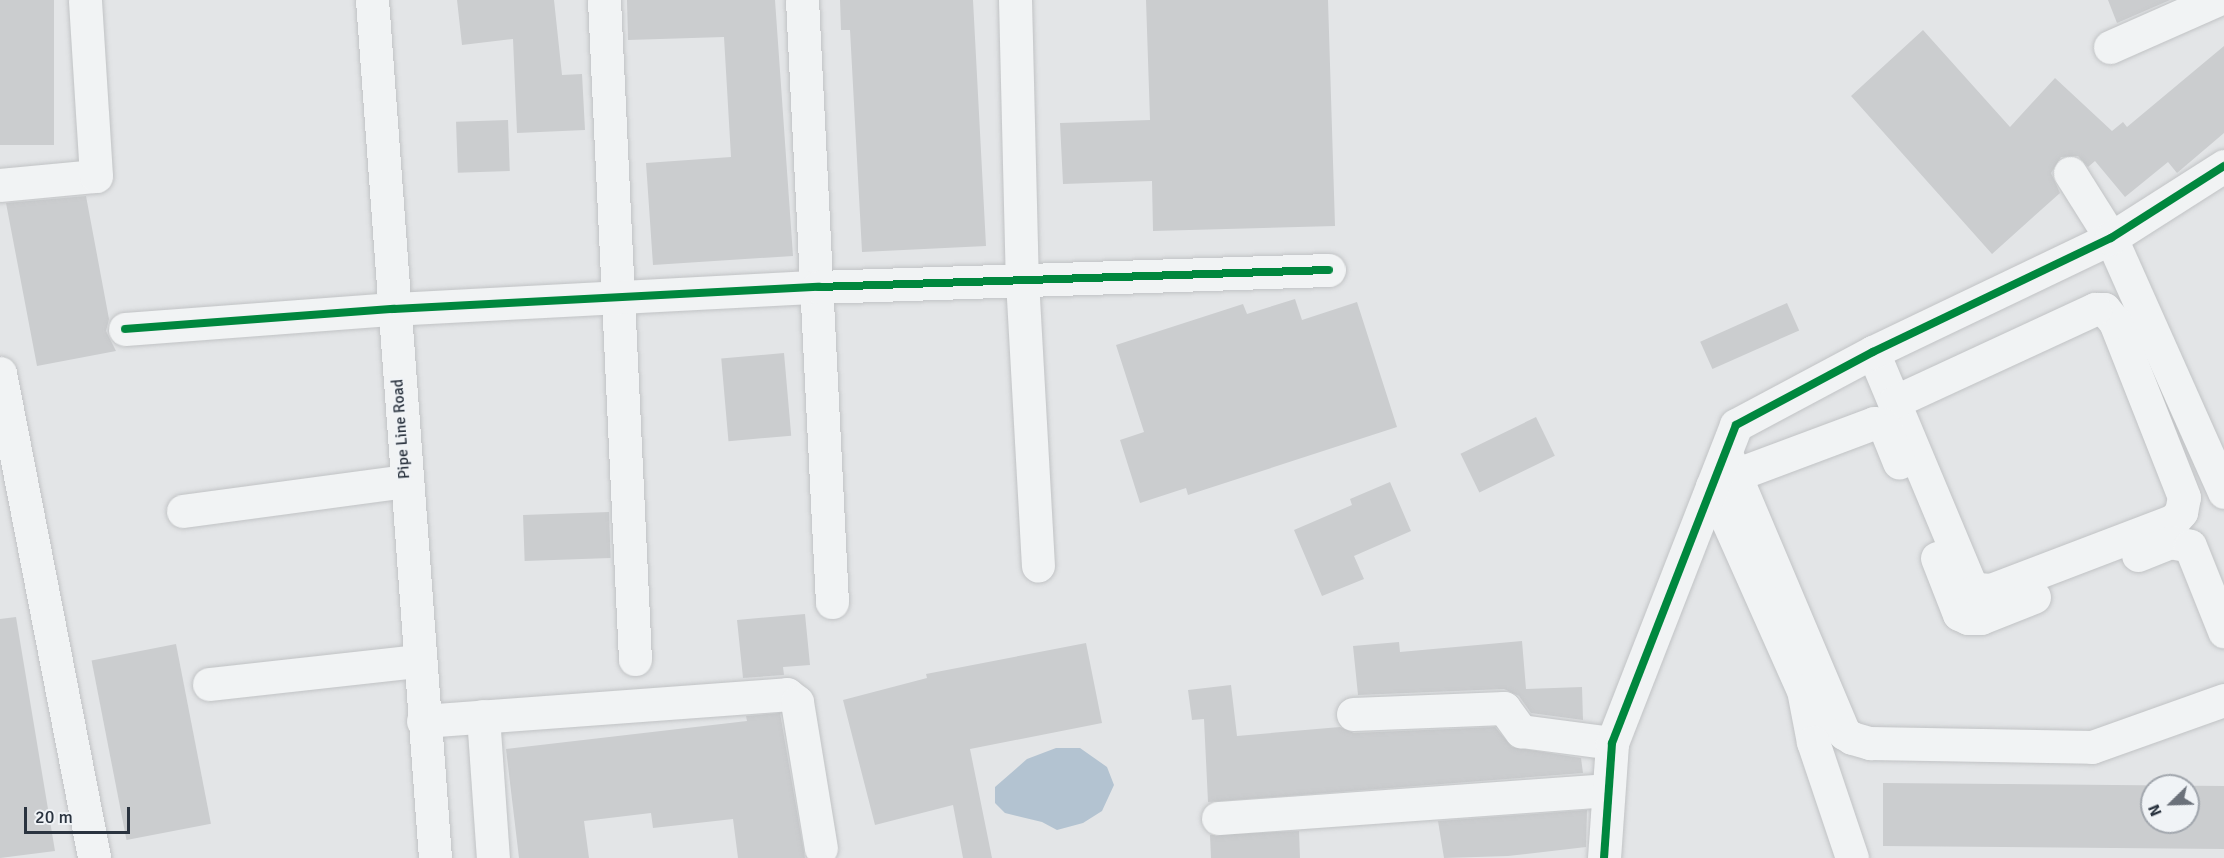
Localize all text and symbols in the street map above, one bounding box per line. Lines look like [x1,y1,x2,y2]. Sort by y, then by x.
street label: Pipe Line Road [388,378,414,480]
north arrow [2140,774,2200,834]
scale bar [27,795,134,833]
text: N [2144,801,2167,819]
text: 20 m [35,806,73,828]

